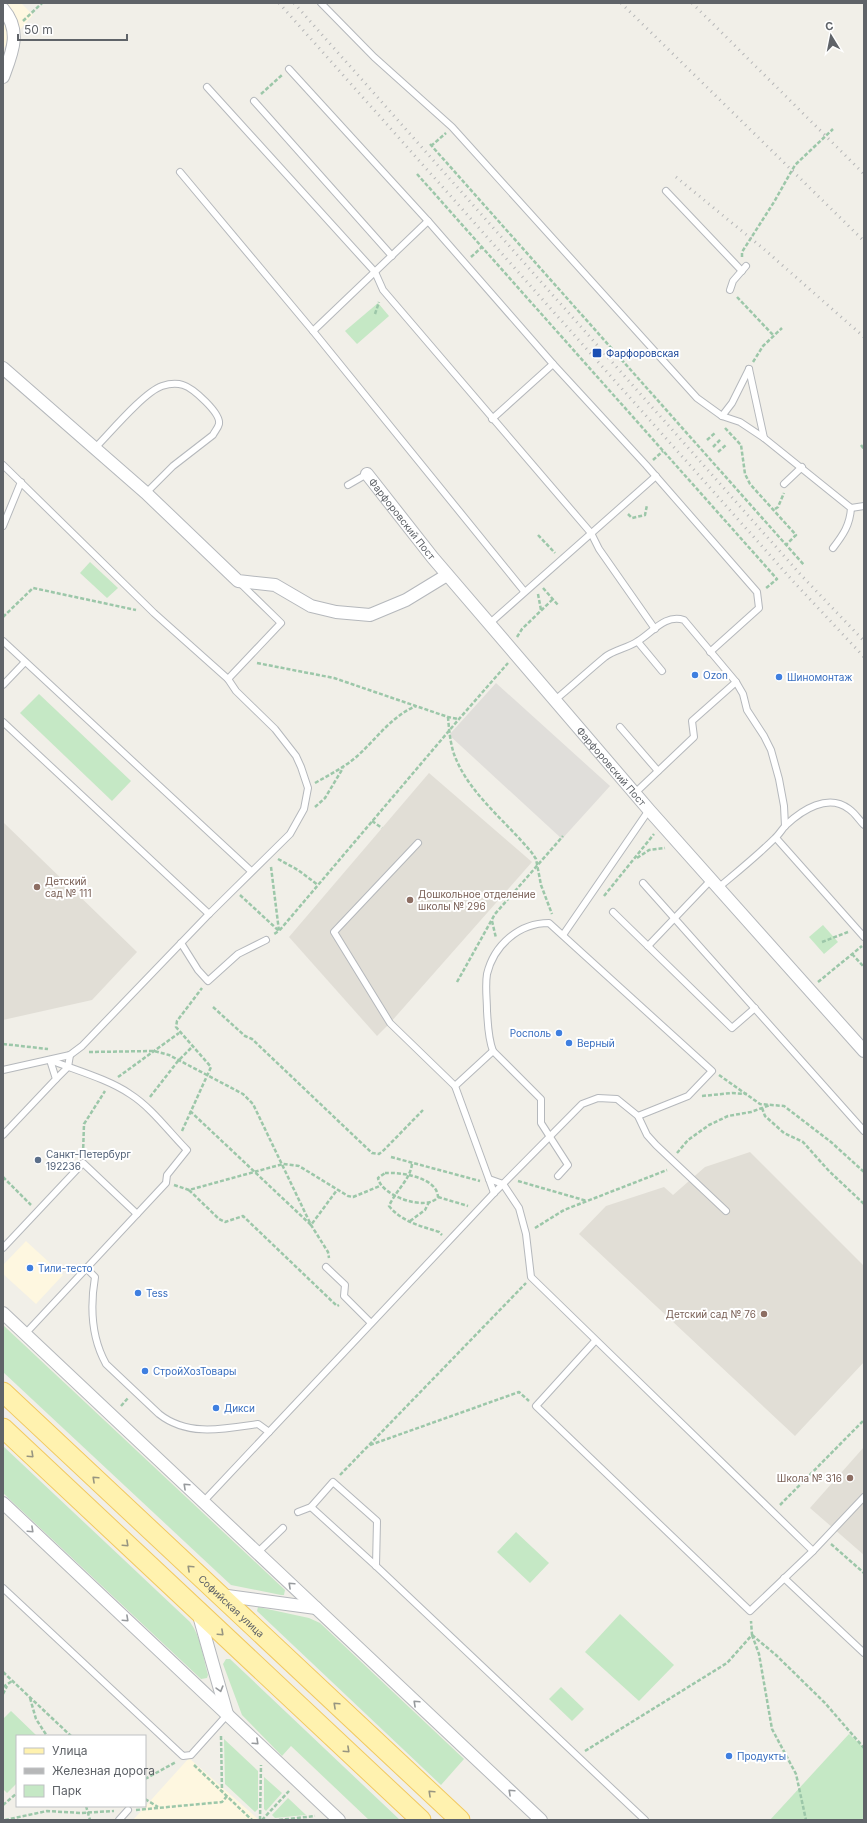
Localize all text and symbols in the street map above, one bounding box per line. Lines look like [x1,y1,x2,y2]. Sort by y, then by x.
scale bar [18,16,127,42]
north arrow [811,16,851,56]
text: С [824,19,834,34]
text: 50 m [24,22,53,37]
marker: Фарфоровская [591,347,603,359]
place label: Фарфоровская [606,347,679,359]
street label: Фарфоровский Пост [367,476,438,562]
place label: Ozon [703,669,728,681]
marker: Ozon [690,670,700,680]
place label: Шиномонтаж [787,671,852,683]
marker: Шиномонтаж [774,672,784,682]
street label: Фарфоровский Пост [574,724,649,808]
place label: Детский сад № 111 [45,875,91,899]
marker: Детский сад № 111 [32,882,42,892]
place label: Дошкольное отделение школы № 296 [418,888,536,912]
marker: Дошкольное отделение школы № 296 [405,895,415,905]
place label: Росполь [510,1027,551,1039]
marker: Росполь [554,1028,564,1038]
place label: Верный [577,1037,615,1049]
marker: Верный [564,1038,574,1048]
place label: Санкт-Петербург 192236 [46,1148,131,1172]
marker: Санкт-Петербург 192236 [33,1155,43,1165]
place label: Тили-тесто [38,1262,93,1274]
marker: Тили-тесто [25,1263,35,1273]
place label: Tess [146,1287,168,1299]
marker: Tess [133,1288,143,1298]
place label: Детский сад № 76 [666,1308,756,1320]
marker: Детский сад № 76 [759,1309,769,1319]
place label: СтройХозТовары [153,1365,236,1377]
marker: СтройХозТовары [140,1366,150,1376]
place label: Дикси [224,1402,255,1414]
marker: Дикси [211,1403,221,1413]
one-way arrow [27,1450,34,1457]
place label: Школа № 316 [777,1472,842,1484]
marker: Школа № 316 [845,1473,855,1483]
one-way arrow [93,1477,100,1484]
one-way arrow [183,1483,191,1491]
one-way arrow [26,1525,34,1533]
one-way arrow [121,1539,129,1547]
one-way arrow [187,1565,195,1573]
street label: Софийская улица [196,1572,267,1640]
one-way arrow [288,1582,296,1590]
one-way arrow [121,1614,129,1622]
one-way arrow [216,1628,224,1636]
one-way arrow [215,1685,224,1692]
one-way arrow [413,1700,421,1707]
one-way arrow [333,1702,341,1709]
legend [16,1735,146,1807]
one-way arrow [251,1737,259,1745]
text: Улица [52,1743,87,1758]
one-way arrow [342,1745,350,1753]
place label: Продукты [737,1750,786,1762]
marker: Продукты [724,1751,734,1761]
text: Железная дорога [52,1763,155,1778]
text: Парк [52,1783,82,1798]
one-way arrow [508,1789,516,1797]
one-way arrow [428,1791,436,1798]

